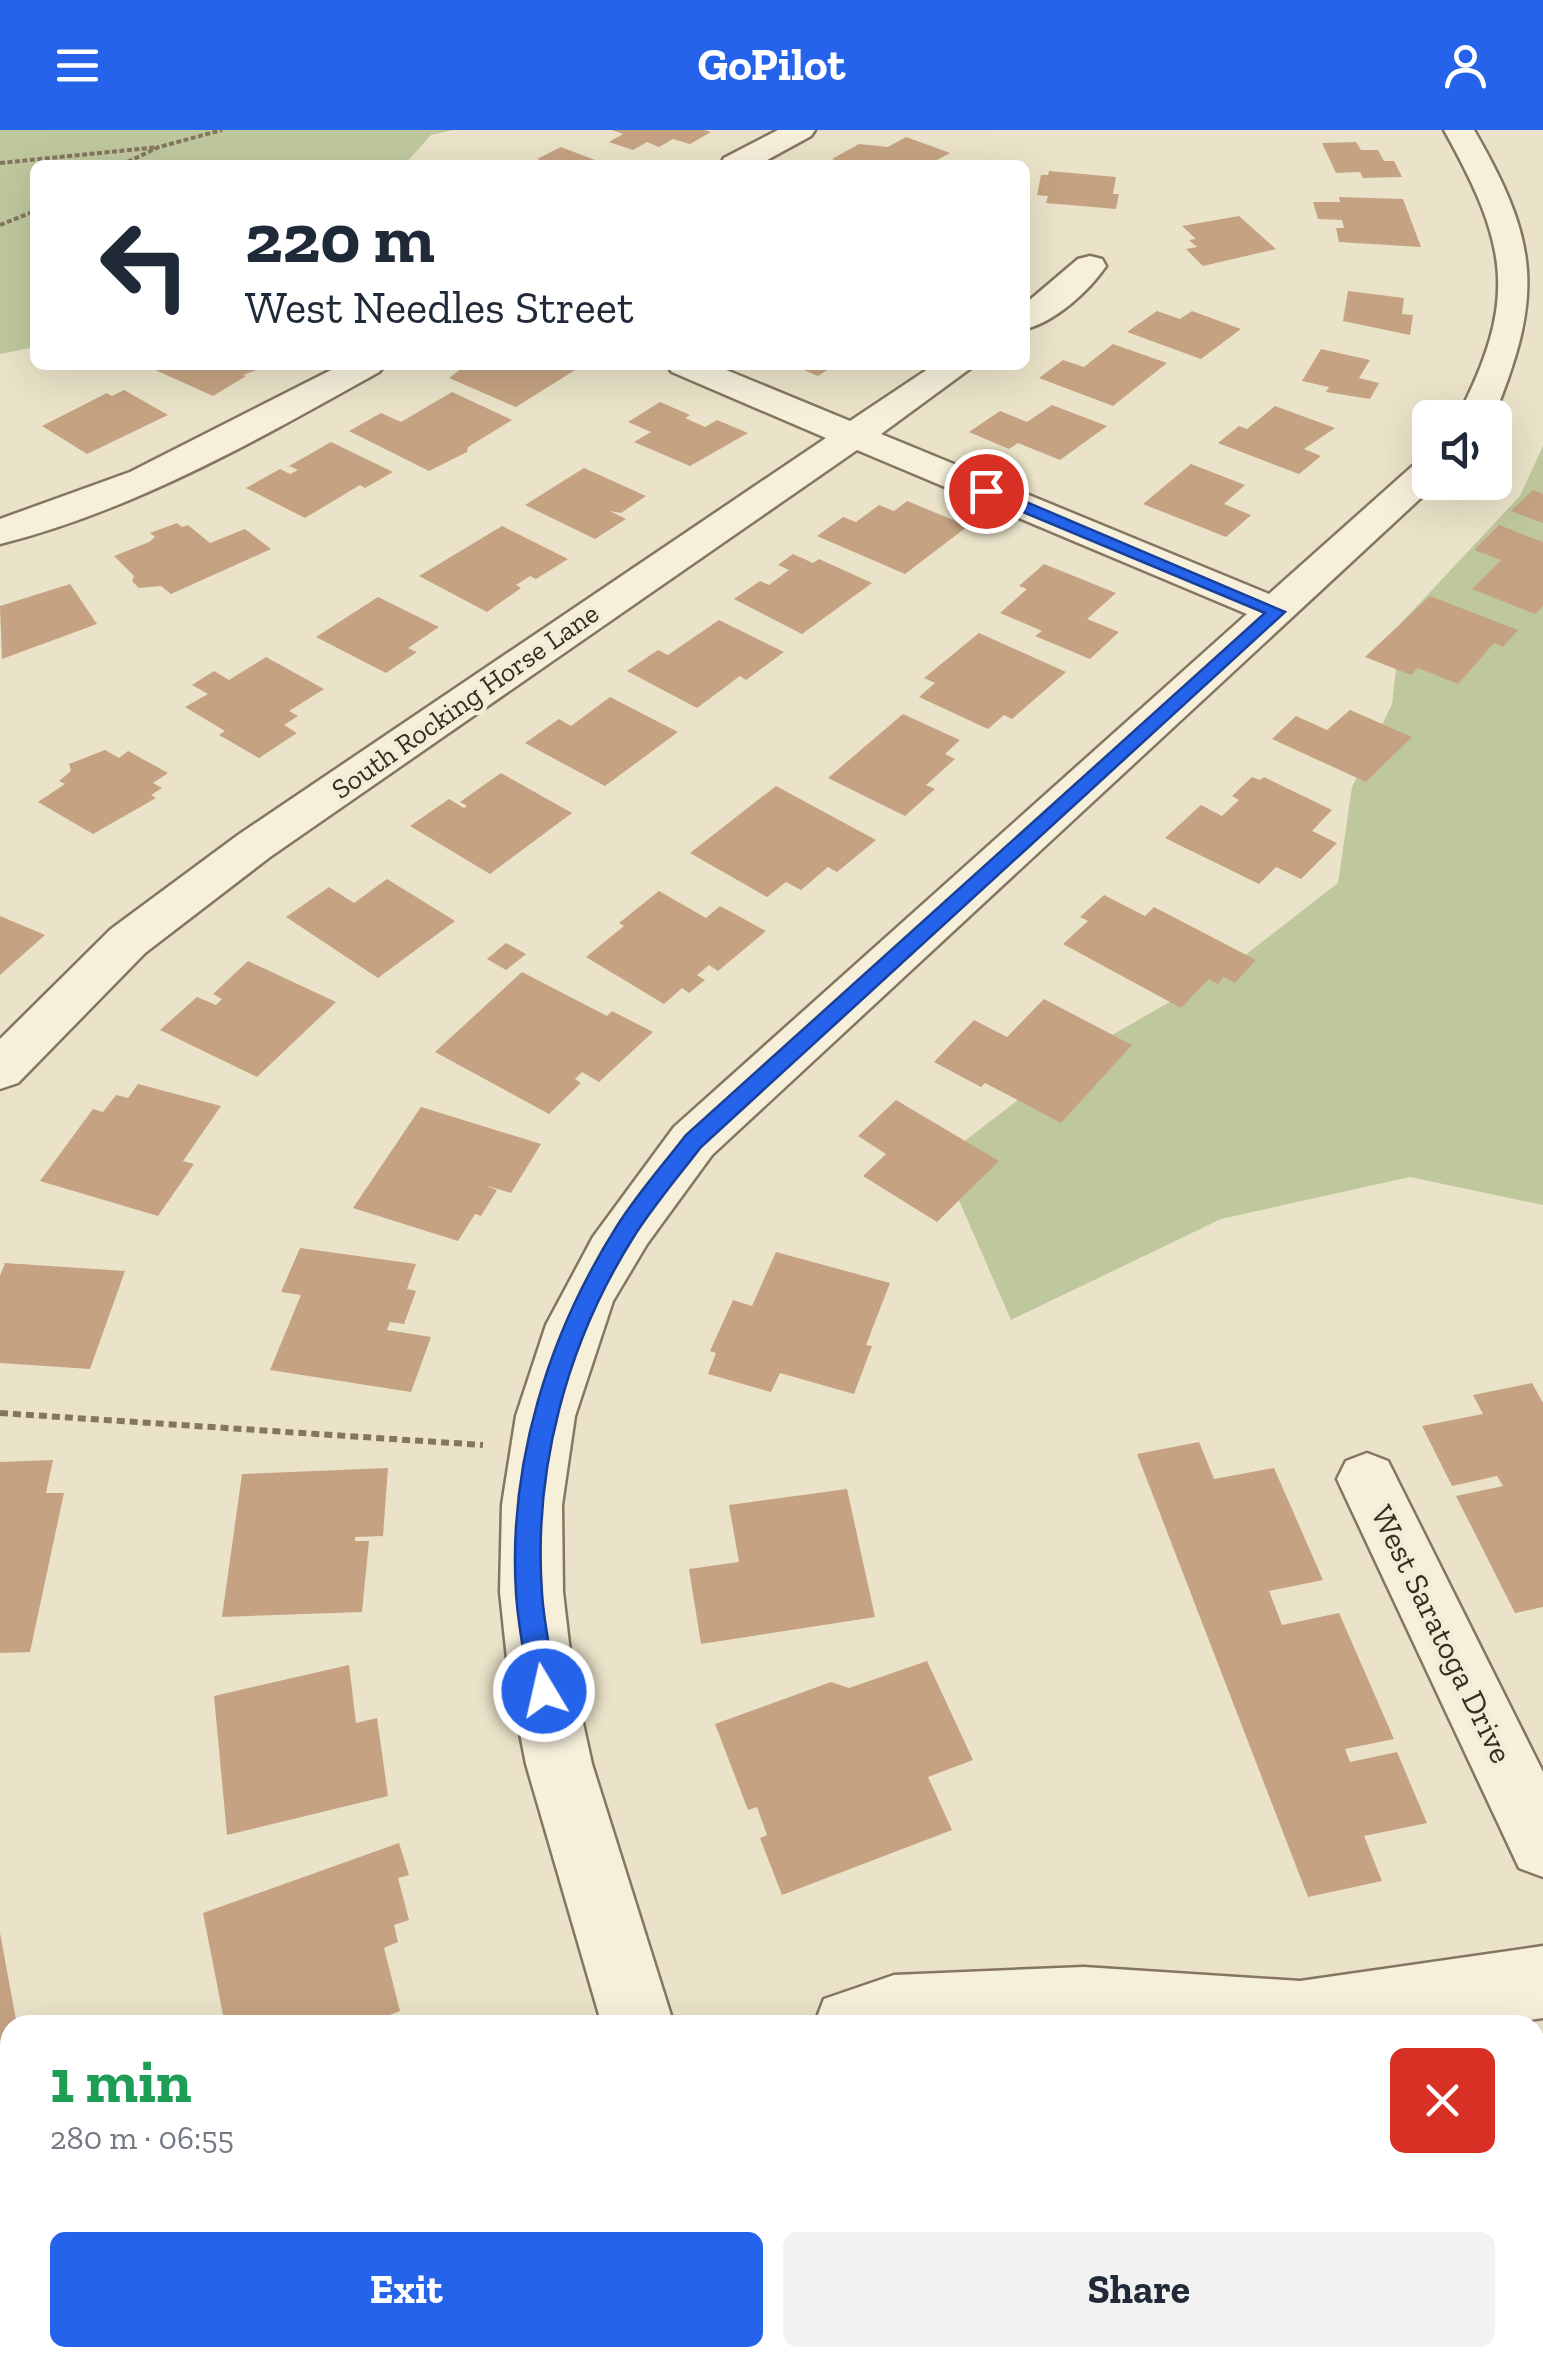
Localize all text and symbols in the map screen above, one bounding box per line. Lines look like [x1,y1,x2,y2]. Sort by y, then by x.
icon: menu [50,38,105,93]
text: GoPilot [698,38,845,92]
icon: person [1438,38,1493,93]
text: 220 m [245,196,435,280]
icon: left [80,200,210,330]
text: West Needles Street [245,281,634,335]
map controls [1412,400,1512,500]
button: sound [1412,400,1512,500]
pin [944,449,1029,534]
icon: arrive [959,464,1014,519]
street label: South Rocking Horse Lane [325,596,605,806]
street label: West Saratoga Drive [1363,1499,1521,1769]
position arrow [492,1639,596,1743]
text: 1 min [50,2045,192,2117]
button: close [1390,2048,1495,2153]
text: 280 m · 06:55 [50,2119,234,2157]
button: Exit [50,2232,763,2347]
button: Share [783,2232,1495,2347]

